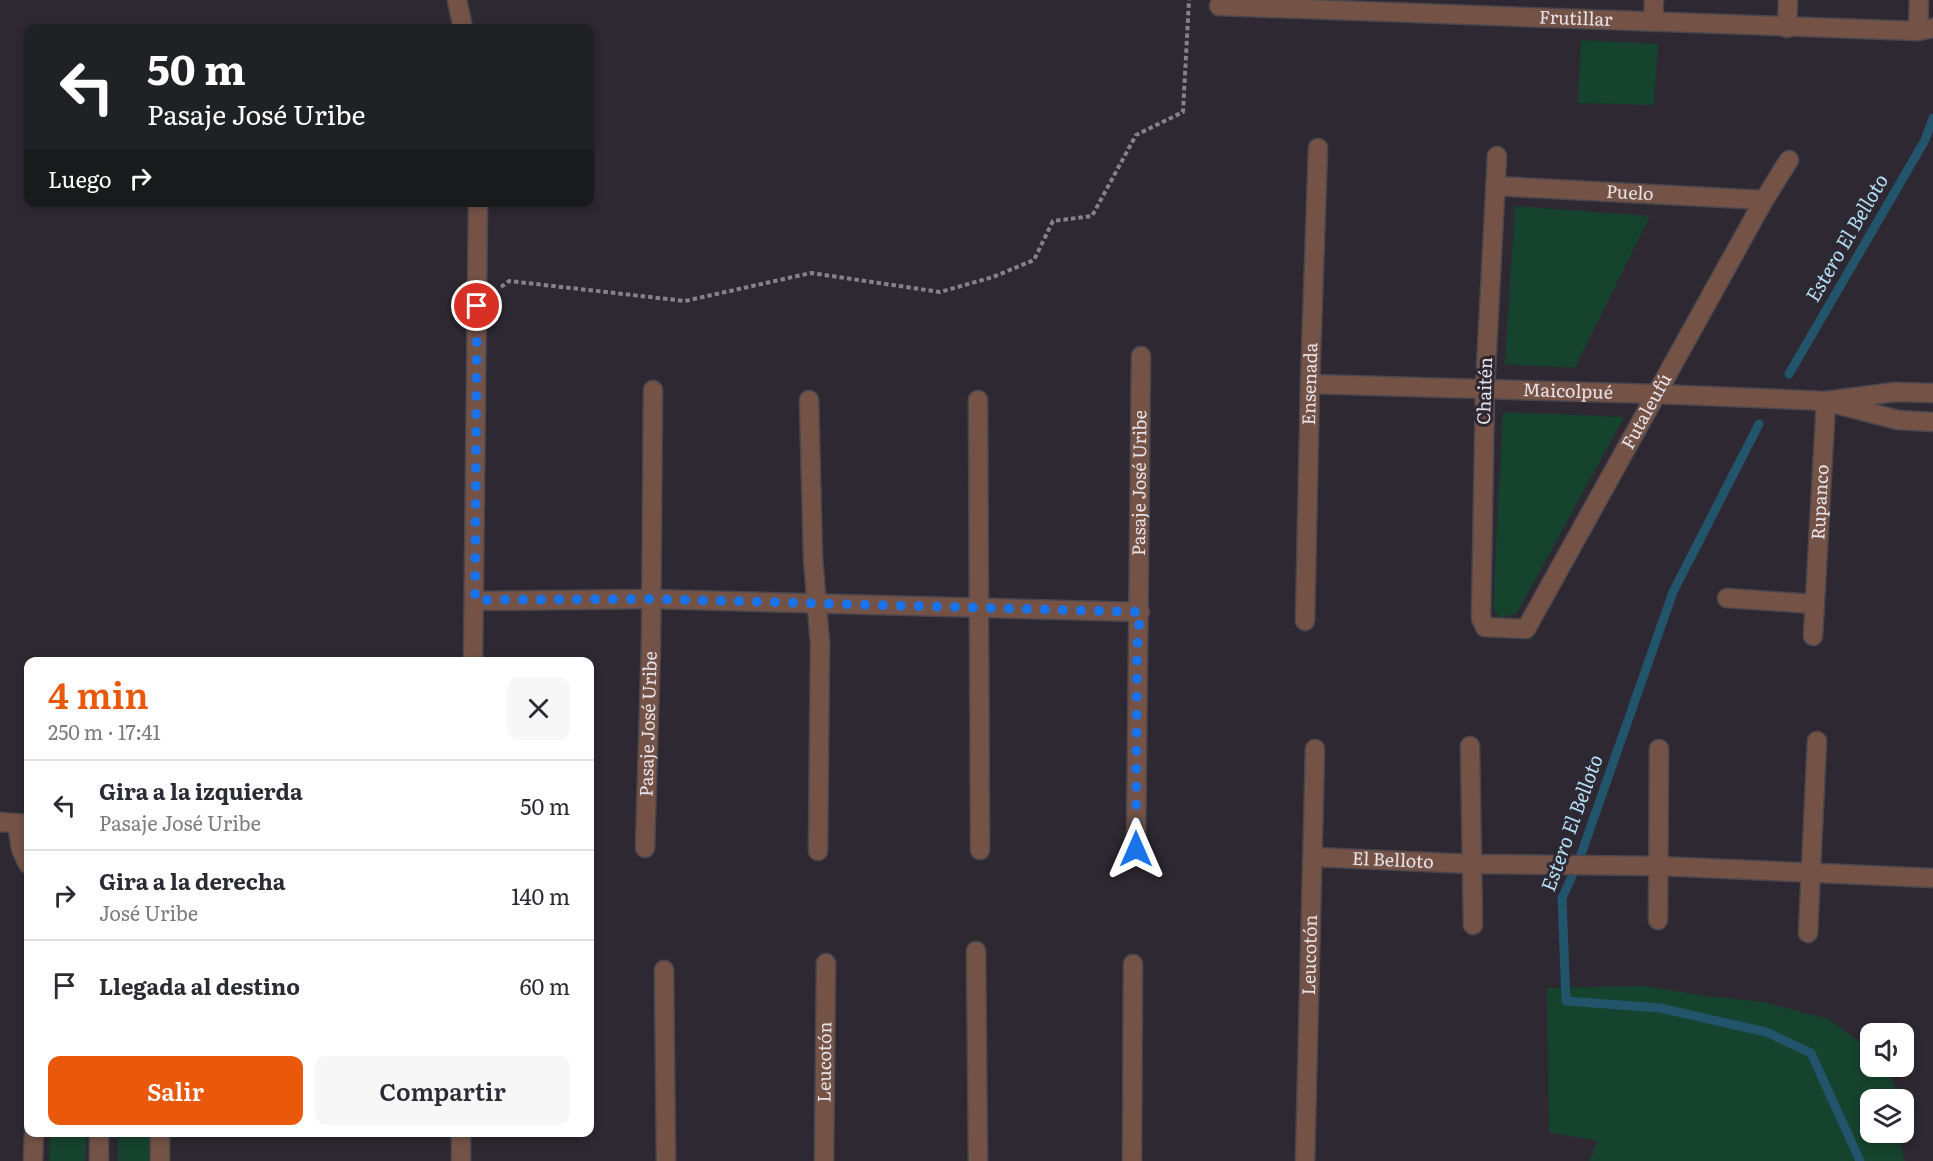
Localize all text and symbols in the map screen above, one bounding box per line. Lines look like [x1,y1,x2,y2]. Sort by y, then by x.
street label: Frutillar [1539,2,1614,32]
text: 50 m [147,36,246,98]
icon: left [48,48,126,126]
text: Pasaje José Uribe [147,93,366,133]
text: Luego [48,162,112,195]
icon: right [124,162,157,195]
water label: Estero El Belloto [1796,167,1894,307]
street label: Puelo [1605,177,1654,206]
pin [451,280,502,331]
icon: arrive [460,289,493,322]
street label: Ensenada [1294,342,1323,426]
street label: Chaitén [1469,357,1498,425]
street label: Futaleufú [1613,368,1677,454]
street label: Maicolpué [1522,375,1613,405]
street label: Pasaje José Uribe [1124,410,1152,556]
street label: Rupanco [1803,464,1834,541]
street label: Pasaje José Uribe [632,651,663,797]
text: 4 min [48,667,149,720]
button: close [507,677,570,740]
text: 250 m · 17:41 [48,716,161,746]
water label: Estero El Belloto [1531,750,1609,895]
text: Gira a la izquierda [99,774,303,807]
icon: left [48,789,81,822]
text: 50 m [520,789,570,822]
text: Pasaje José Uribe [99,807,261,837]
position arrow [1104,817,1168,881]
street label: El Belloto [1351,844,1435,874]
text: Gira a la derecha [99,864,286,897]
icon: right [48,879,81,912]
text: 140 m [511,879,570,912]
text: José Uribe [99,897,198,927]
street label: Leucotón [1294,914,1323,996]
icon: arrive [48,969,81,1002]
text: Llegada al destino [99,969,300,1002]
text: 60 m [520,969,570,1002]
street label: Leucotón [810,1021,837,1103]
map controls [1860,1023,1914,1143]
button: sound [1860,1023,1914,1077]
button: Salir [48,1056,303,1125]
button: Compartir [315,1056,570,1125]
button: layers [1860,1089,1914,1143]

